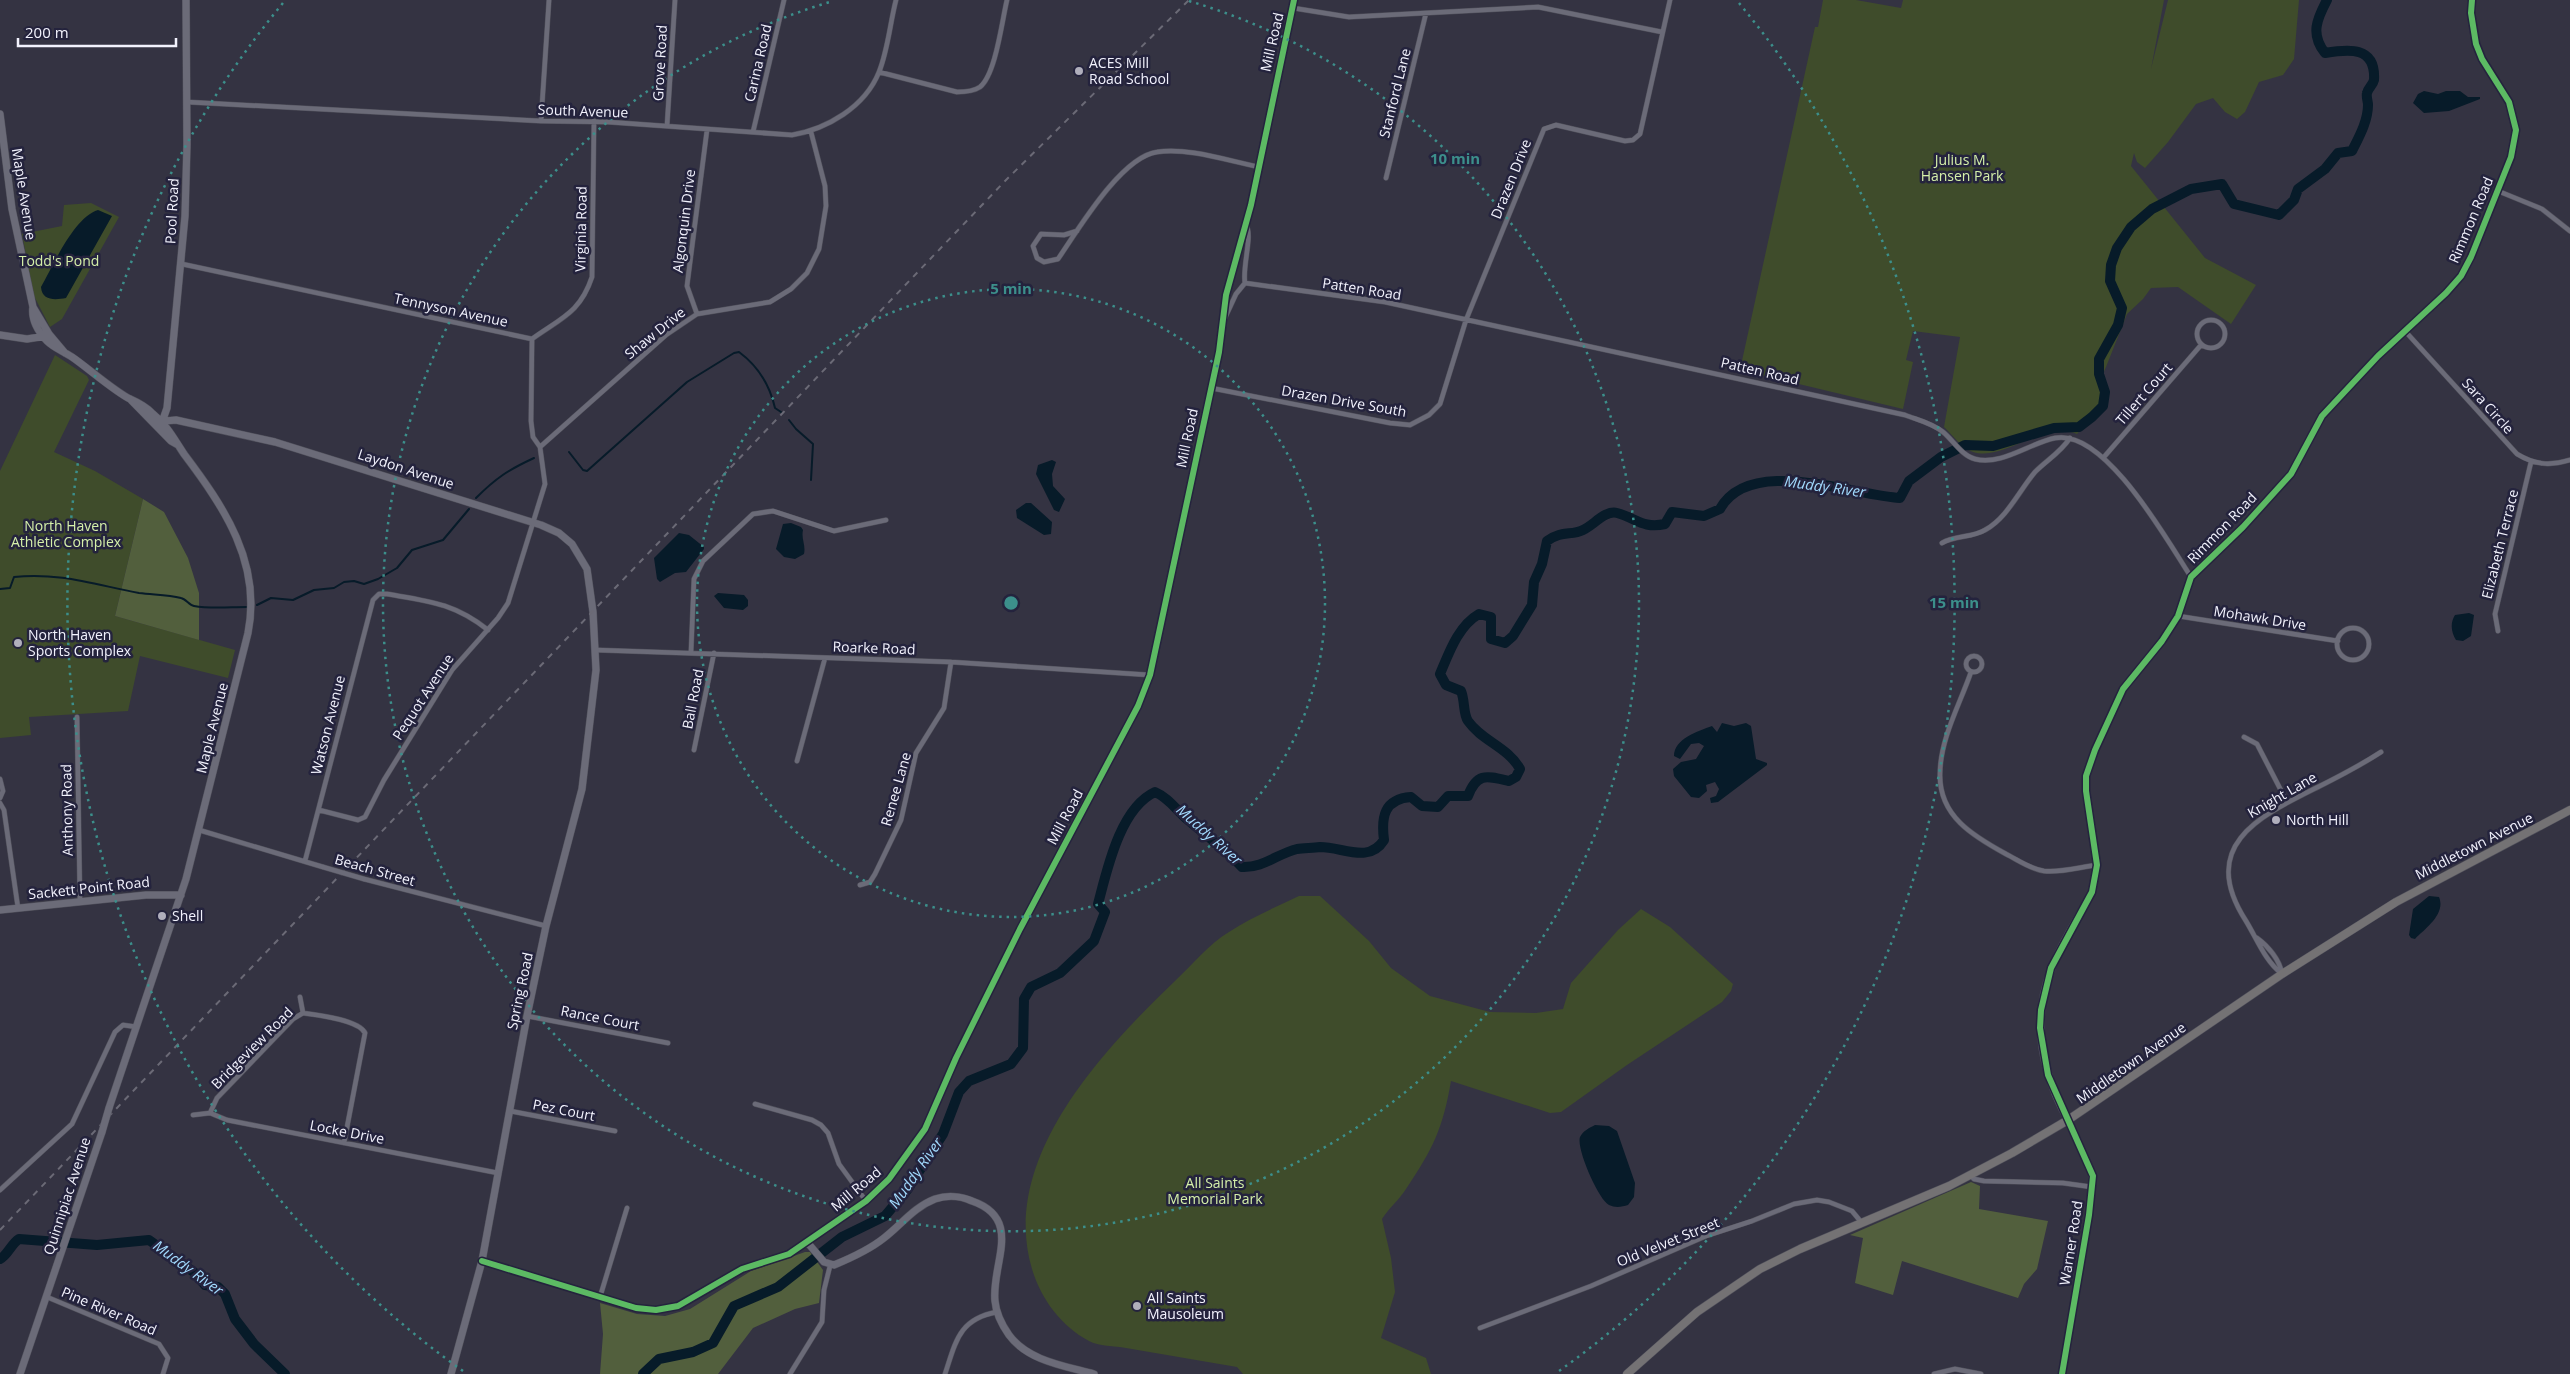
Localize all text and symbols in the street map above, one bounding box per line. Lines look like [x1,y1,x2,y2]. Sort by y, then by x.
street label: Mill Road [1255,10,1288,73]
scale bar [18,15,175,47]
text: 200 m [25,22,69,42]
street label: Carina Road [739,22,776,104]
street label: Grove Road [648,24,671,102]
street label: Stanford Lane [1374,46,1415,140]
place label: ACES Mill Road School [1089,53,1169,88]
marker: ACES Mill Road School [1073,65,1085,77]
street label: South Avenue [537,99,629,122]
street label: Drazen Drive [1486,136,1535,222]
street label: Maple Avenue [8,147,41,241]
text: 10 min [1430,148,1480,168]
park label: Julius M. Hansen Park [1921,150,2004,185]
street label: Algonquin Drive [668,168,699,274]
street label: Rimmon Road [2444,174,2497,266]
street label: Pool Road [160,178,183,244]
street label: Virginia Road [570,186,591,272]
park label: Todd's Pond [19,251,99,270]
street label: Patten Road [1321,273,1403,304]
text: 5 min [990,278,1032,298]
street label: Tennyson Avenue [392,288,510,331]
street label: Shaw Drive [620,302,689,363]
street label: Patten Road [1719,352,1801,389]
street label: Tillert Court [2111,358,2176,429]
street label: Sara Circle [2458,374,2519,438]
street label: Drazen Drive South [1280,380,1408,421]
street label: Mill Road [1171,406,1202,469]
street label: Laydon Avenue [356,444,457,493]
water label: Muddy River [1783,470,1868,502]
street label: Elizabeth Terrace [2477,487,2522,601]
street label: Rimmon Road [2183,488,2260,567]
park label: North Haven Athletic Complex [11,516,122,551]
text: 15 min [1929,592,1979,612]
centre of rings [1002,594,1020,612]
street label: Mohawk Drive [2212,601,2308,634]
place label: North Haven Sports Complex [28,625,132,660]
marker: North Haven Sports Complex [12,637,24,649]
street label: Roarke Road [832,637,916,658]
street label: Pequot Avenue [388,650,458,744]
street label: Ball Road [677,667,708,731]
street label: Watson Avenue [306,673,349,777]
street label: Maple Avenue [191,680,232,775]
street label: Renee Lane [876,750,915,828]
street label: Anthony Road [56,764,77,856]
street label: Knight Lane [2244,767,2320,822]
street label: Mill Road [1042,786,1087,848]
water label: Muddy River [1173,799,1248,870]
street label: Middletown Avenue [2412,808,2536,884]
place label: North Hill [2286,810,2349,829]
marker: North Hill [2270,814,2282,826]
street label: Beach Street [333,849,418,890]
street label: Sackett Point Road [27,872,151,903]
place label: Shell [172,906,203,925]
marker: Shell [156,910,168,922]
street label: Spring Road [502,950,537,1031]
street label: Rance Court [559,1001,641,1034]
street label: Bridgeview Road [207,1003,297,1093]
street label: Middletown Avenue [2072,1017,2189,1108]
street label: Pez Court [531,1094,597,1125]
street label: Locke Drive [308,1115,386,1148]
water label: Muddy River [883,1132,948,1212]
street label: Quinnipiac Avenue [39,1134,95,1257]
street label: Mill Road [826,1162,885,1215]
park label: All Saints Memorial Park [1167,1173,1263,1208]
street label: Warner Road [2054,1199,2087,1287]
street label: Old Velvet Street [1614,1212,1722,1271]
water label: Muddy River [150,1235,229,1300]
street label: Pine River Road [59,1282,160,1339]
place label: All Saints Mausoleum [1147,1288,1224,1323]
marker: All Saints Mausoleum [1131,1300,1143,1312]

